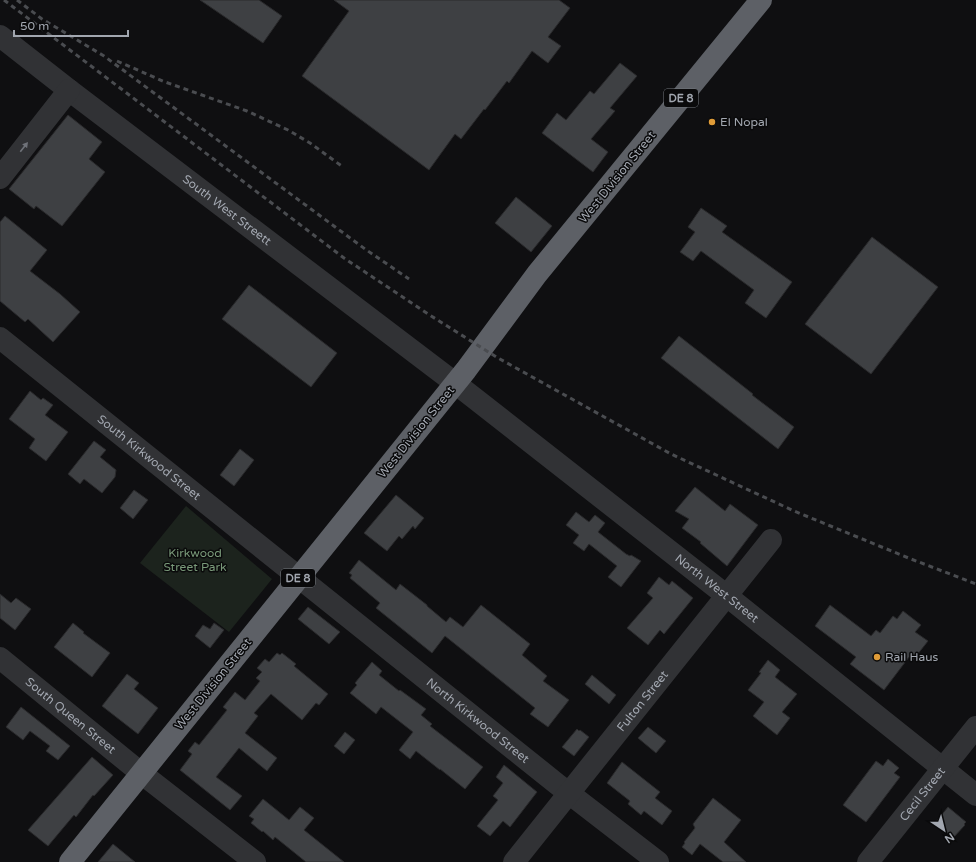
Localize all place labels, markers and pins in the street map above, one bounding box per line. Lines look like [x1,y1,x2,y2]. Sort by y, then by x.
place label: El Nopal [720,115,768,129]
marker: El Nopal [707,117,717,127]
place label: Rail Haus [885,650,938,664]
marker: Rail Haus [872,652,882,662]

